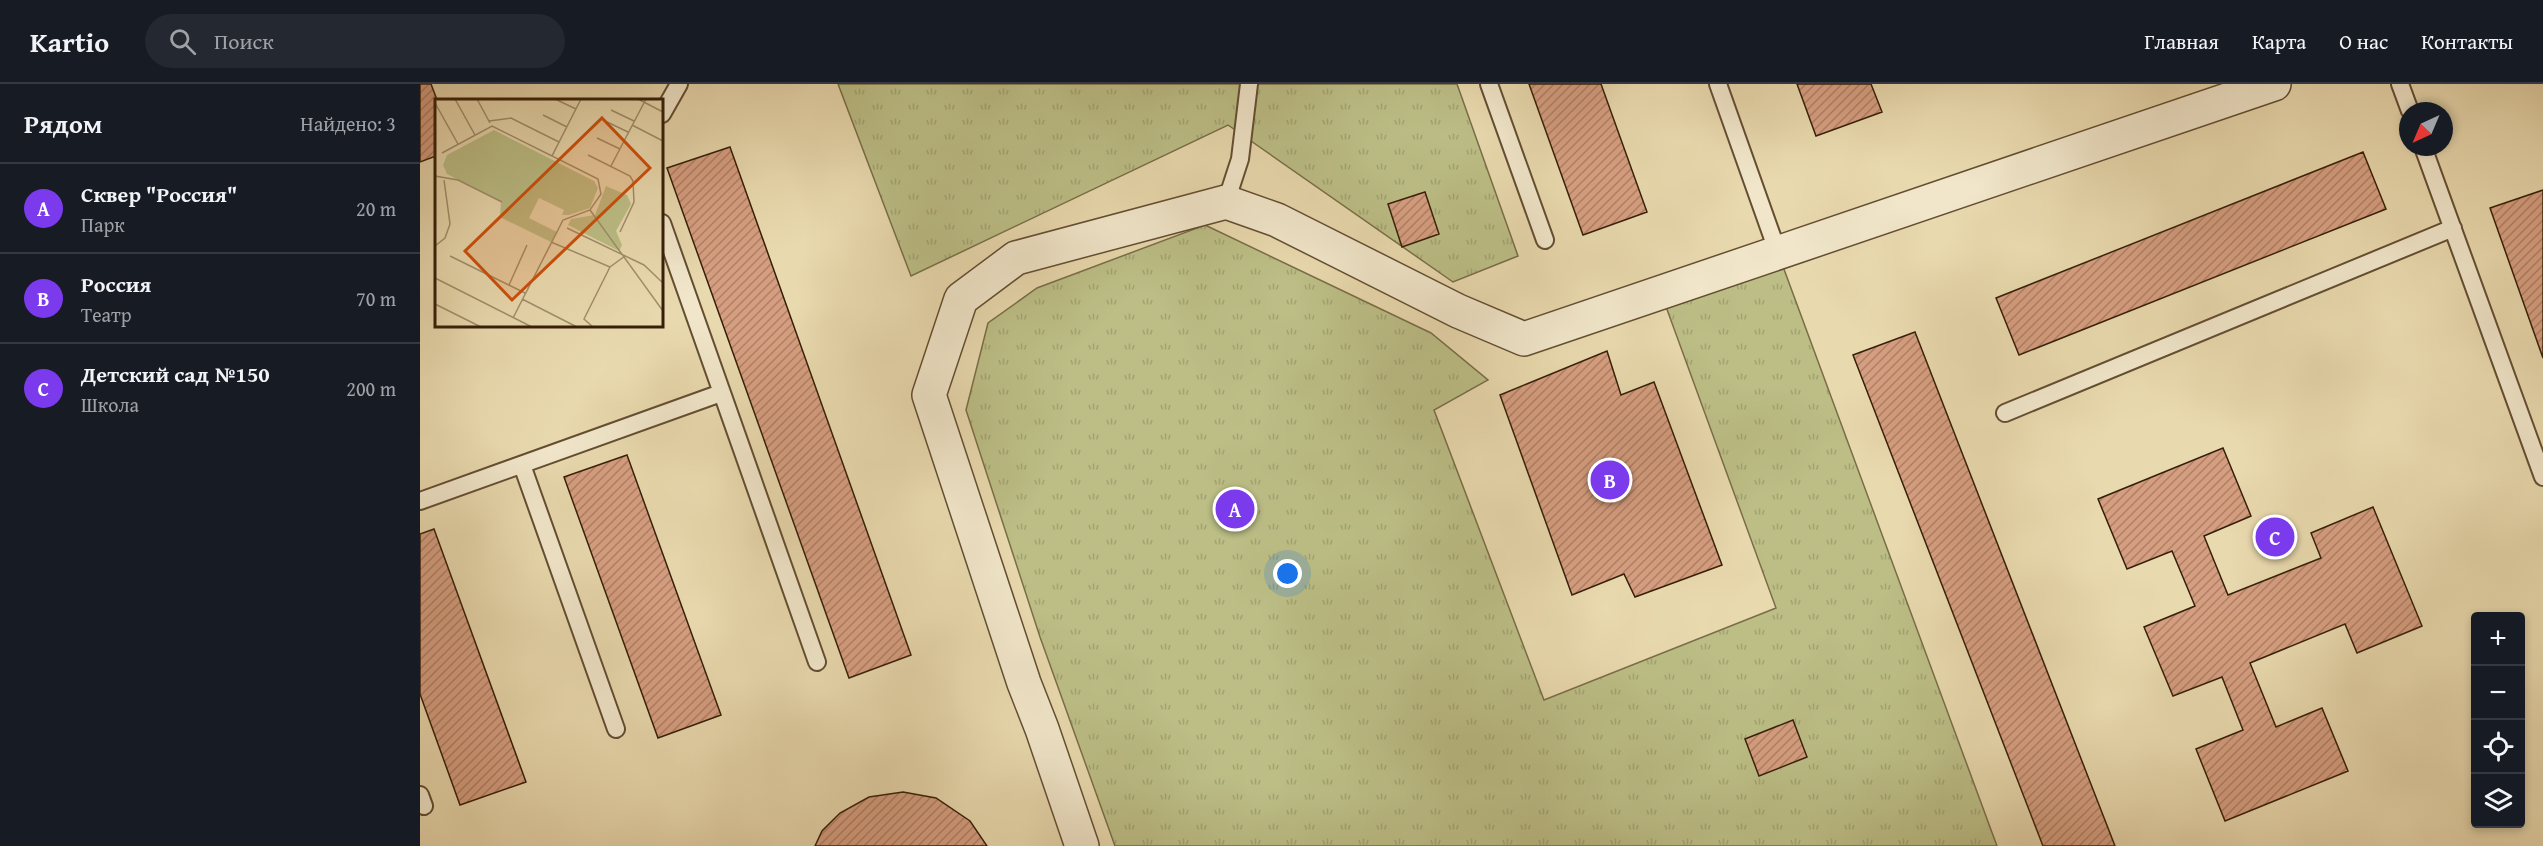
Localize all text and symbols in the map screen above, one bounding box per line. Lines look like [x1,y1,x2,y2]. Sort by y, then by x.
search box [145,14,565,68]
text: Kartio [30,21,109,62]
icon: search [166,25,199,58]
text: Поиск [214,25,274,57]
text: Главная [2144,26,2219,57]
text: Карта [2252,26,2306,57]
text: О нас [2339,26,2388,57]
text: Контакты [2421,26,2513,57]
inset map [435,99,663,327]
north arrow [2399,102,2453,156]
text: Рядом [24,104,102,143]
text: Найдено: 3 [300,109,396,138]
text: Сквер "Россия" [81,178,237,210]
text: A [37,194,50,223]
text: 20 m [356,194,396,223]
text: Парк [81,210,125,239]
text: Россия [81,268,151,300]
text: B [37,284,50,313]
text: 70 m [356,284,396,313]
text: Театр [81,300,132,329]
text: Детский сад №150 [81,358,270,390]
text: C [38,374,49,403]
text: 200 m [346,374,396,403]
text: Школа [81,390,139,419]
pin: B [1590,458,1630,502]
pin: A [1216,486,1254,532]
pin: C [2256,514,2294,560]
your location [1273,559,1302,588]
map controls [2471,612,2525,828]
button: + [2471,612,2525,666]
button: − [2471,666,2525,720]
button: locate [2471,720,2525,774]
button: layers [2471,774,2525,828]

